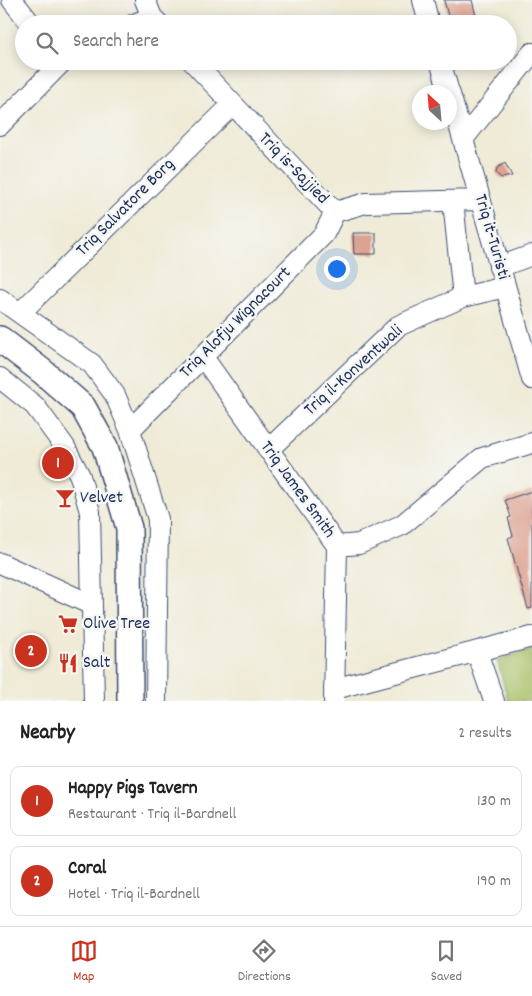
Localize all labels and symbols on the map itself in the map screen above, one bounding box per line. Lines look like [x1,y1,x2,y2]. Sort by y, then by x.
north arrow [412,85,457,130]
street label: Triq is-Sajjied [252,127,334,211]
street label: Triq Salvatore Borg [71,153,181,263]
street label: Triq it-Turisti [467,191,515,283]
your location [324,256,350,282]
street label: Triq Alofju Wignacourt [174,261,298,385]
street label: Triq il-Konventwali [299,320,409,422]
street label: Triq James Smith [253,436,341,544]
pin: 1 [42,444,74,482]
place label: Velvet [80,486,123,511]
bar icon: Velvet [54,487,76,509]
place label: Olive Tree [83,612,150,637]
supermarket icon: Olive Tree [57,613,79,635]
pin: 2 [15,632,47,670]
place label: Salt [83,651,111,676]
restaurant icon: Salt [57,652,79,674]

